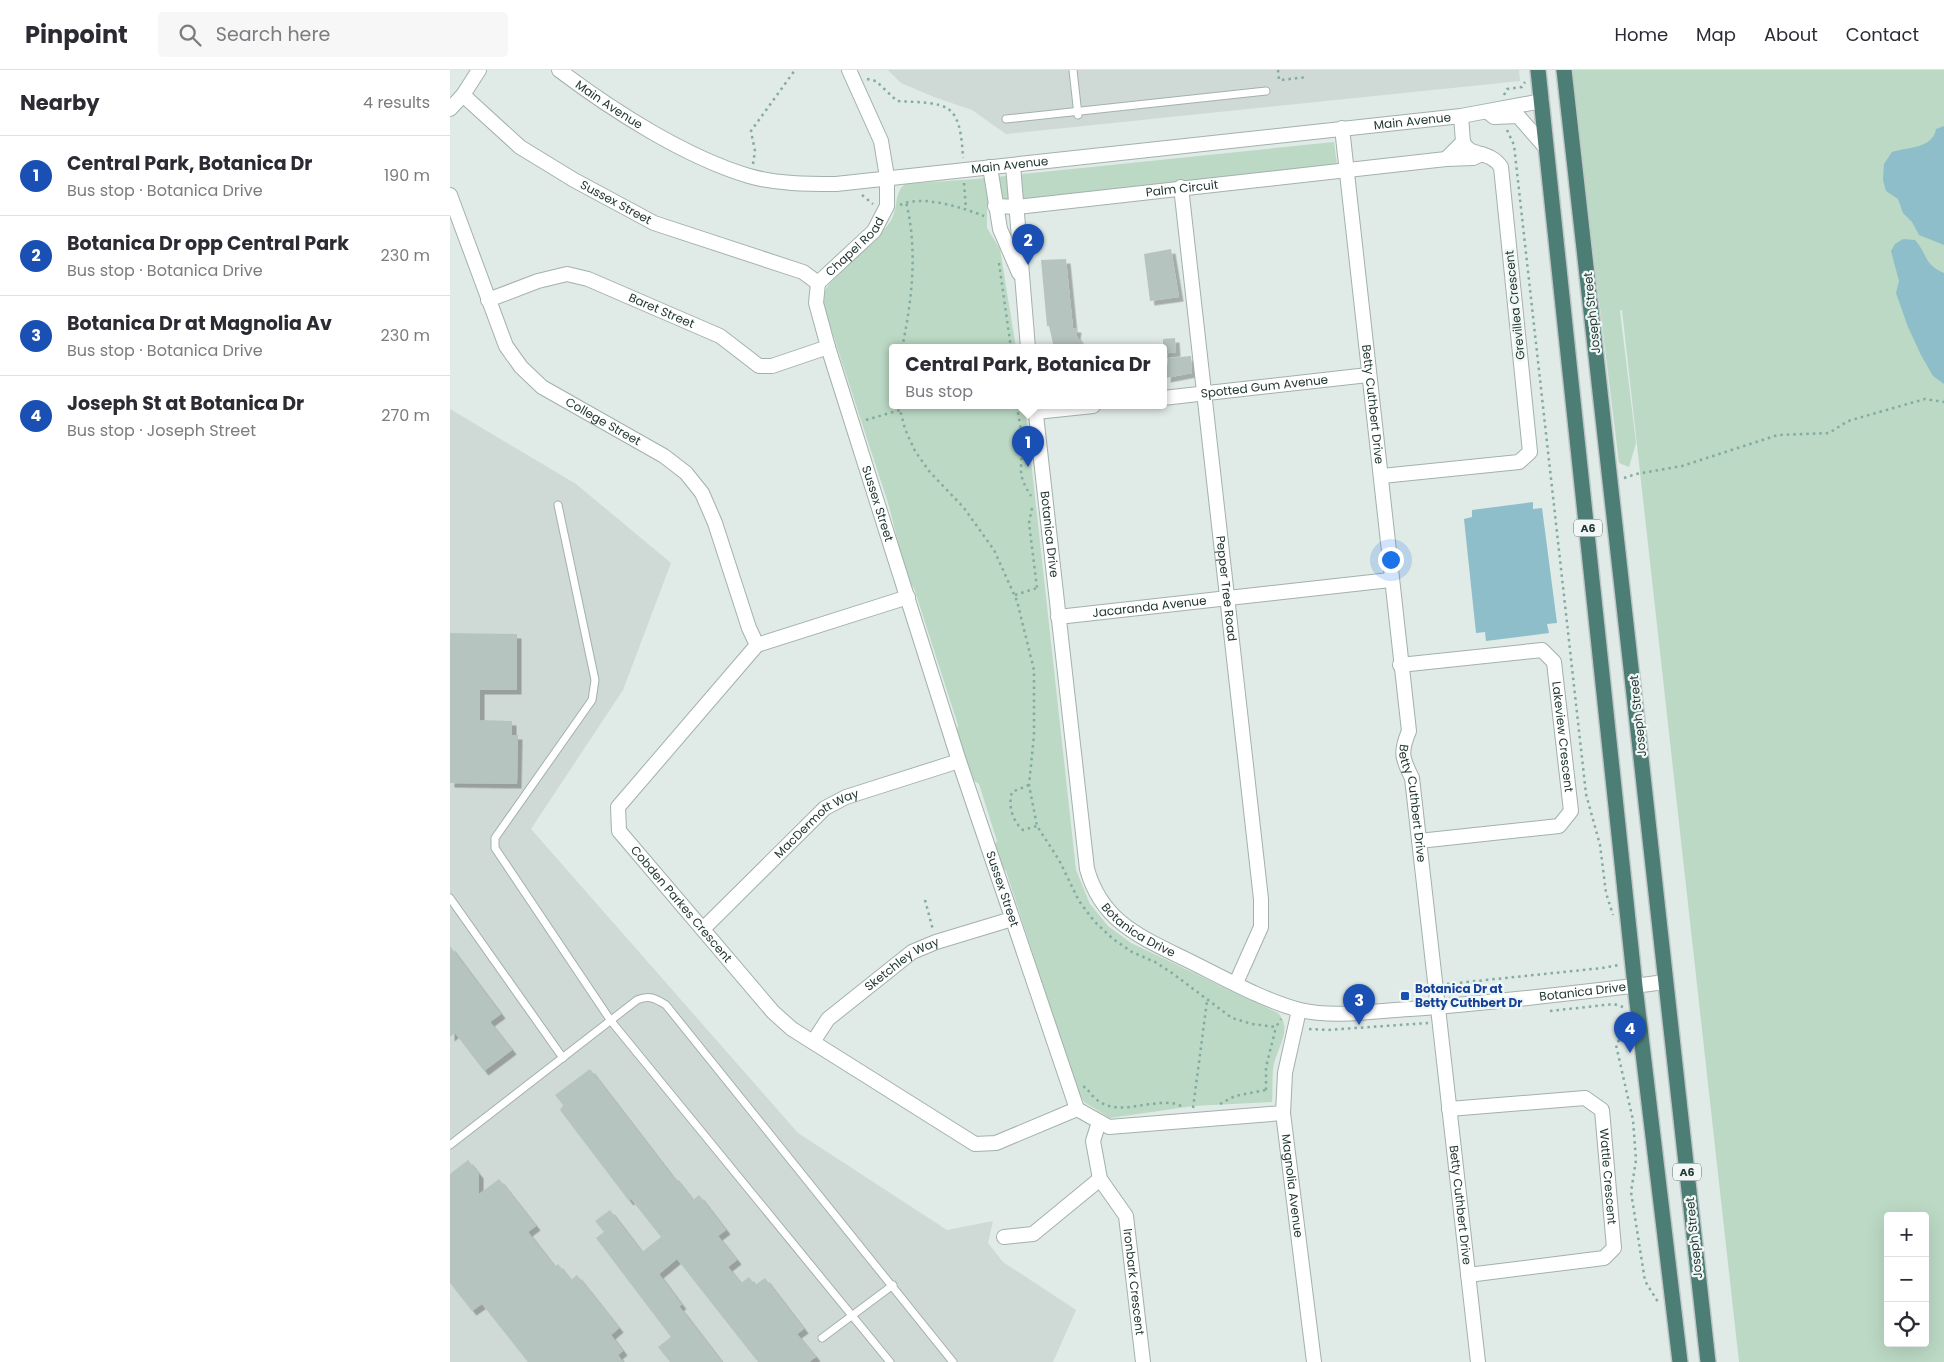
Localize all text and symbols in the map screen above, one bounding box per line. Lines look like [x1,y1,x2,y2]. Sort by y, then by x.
search box [158,12,508,57]
text: Pinpoint [25,18,128,51]
icon: search [176,21,204,49]
text: Search here [216,21,330,48]
text: Home [1614,22,1668,47]
text: Map [1696,22,1736,47]
text: About [1764,22,1818,47]
text: Contact [1846,22,1919,47]
street label: Main Avenue [572,76,646,133]
text: Nearby [20,88,100,117]
text: 4 results [363,91,430,114]
street label: Main Avenue [1373,108,1452,133]
text: Central Park, Botanica Dr [67,150,313,177]
street label: Main Avenue [970,152,1049,177]
text: 1 [33,164,39,187]
text: 190 m [384,164,430,187]
street label: Sussex Street [577,176,655,228]
street label: Palm Circuit [1145,176,1219,201]
text: Bus stop · Botanica Drive [67,179,263,202]
street label: Chapel Road [821,214,888,280]
pin: 2 [1012,224,1044,265]
text: Botanica Dr opp Central Park [67,230,349,257]
text: 2 [31,244,41,267]
text: 230 m [381,244,430,267]
street label: Grevillea Crescent [1500,250,1529,361]
text: Bus stop · Botanica Drive [67,259,263,282]
street label: Joseph Street [1579,271,1604,355]
street label: Baret Street [626,289,697,332]
text: Botanica Dr at Magnolia Av [67,310,332,337]
text: 3 [31,324,41,347]
text: 230 m [381,324,430,347]
text: Bus stop · Botanica Drive [67,339,263,362]
popup [889,344,1167,409]
street label: Betty Cuthbert Drive [1358,344,1388,465]
text: Central Park, Botanica Dr [905,351,1151,378]
street label: Spotted Gum Avenue [1200,371,1329,402]
text: Bus stop [905,380,973,403]
text: Joseph St at Botanica Dr [67,390,304,417]
street label: College Street [562,393,644,449]
text: 4 [31,404,41,427]
text: 270 m [381,404,430,427]
text: Bus stop · Joseph Street [67,419,256,442]
pin: 1 [1012,426,1044,467]
street label: Sussex Street [858,463,898,544]
street label: Botanica Drive [1037,490,1063,578]
road number: A6 [1574,519,1602,536]
street label: Pepper Tree Road [1212,535,1241,642]
your location [1378,547,1404,573]
street label: Jacaranda Avenue [1091,592,1207,621]
street label: Joseph Street [1625,674,1650,758]
street label: Lakeview Crescent [1548,680,1578,793]
street label: Betty Cuthbert Drive [1395,743,1430,863]
street label: MacDermott Way [770,784,861,862]
street label: Cobden Parkes Crescent [627,842,736,966]
street label: Sussex Street [982,849,1024,929]
street label: Botanica Drive [1098,899,1178,961]
street label: Sketchley Way [861,933,942,995]
street label: Botanica Drive [1538,978,1627,1005]
place label: Botanica Dr at Betty Cuthbert Dr [1415,980,1522,1011]
pin: 3 [1343,984,1375,1025]
marker: Botanica Dr at Betty Cuthbert Dr [1399,990,1411,1002]
pin: 4 [1614,1012,1646,1053]
street label: Wattle Crescent [1596,1128,1621,1225]
street label: Magnolia Avenue [1278,1133,1307,1239]
street label: Betty Cuthbert Drive [1446,1144,1476,1266]
road number: A6 [1673,1164,1701,1180]
street label: Joseph Street [1681,1196,1706,1280]
map controls [1884,1212,1929,1347]
button: + [1884,1212,1929,1257]
street label: Ironbark Crescent [1120,1227,1149,1336]
button: − [1884,1257,1929,1302]
button: locate [1884,1302,1929,1347]

